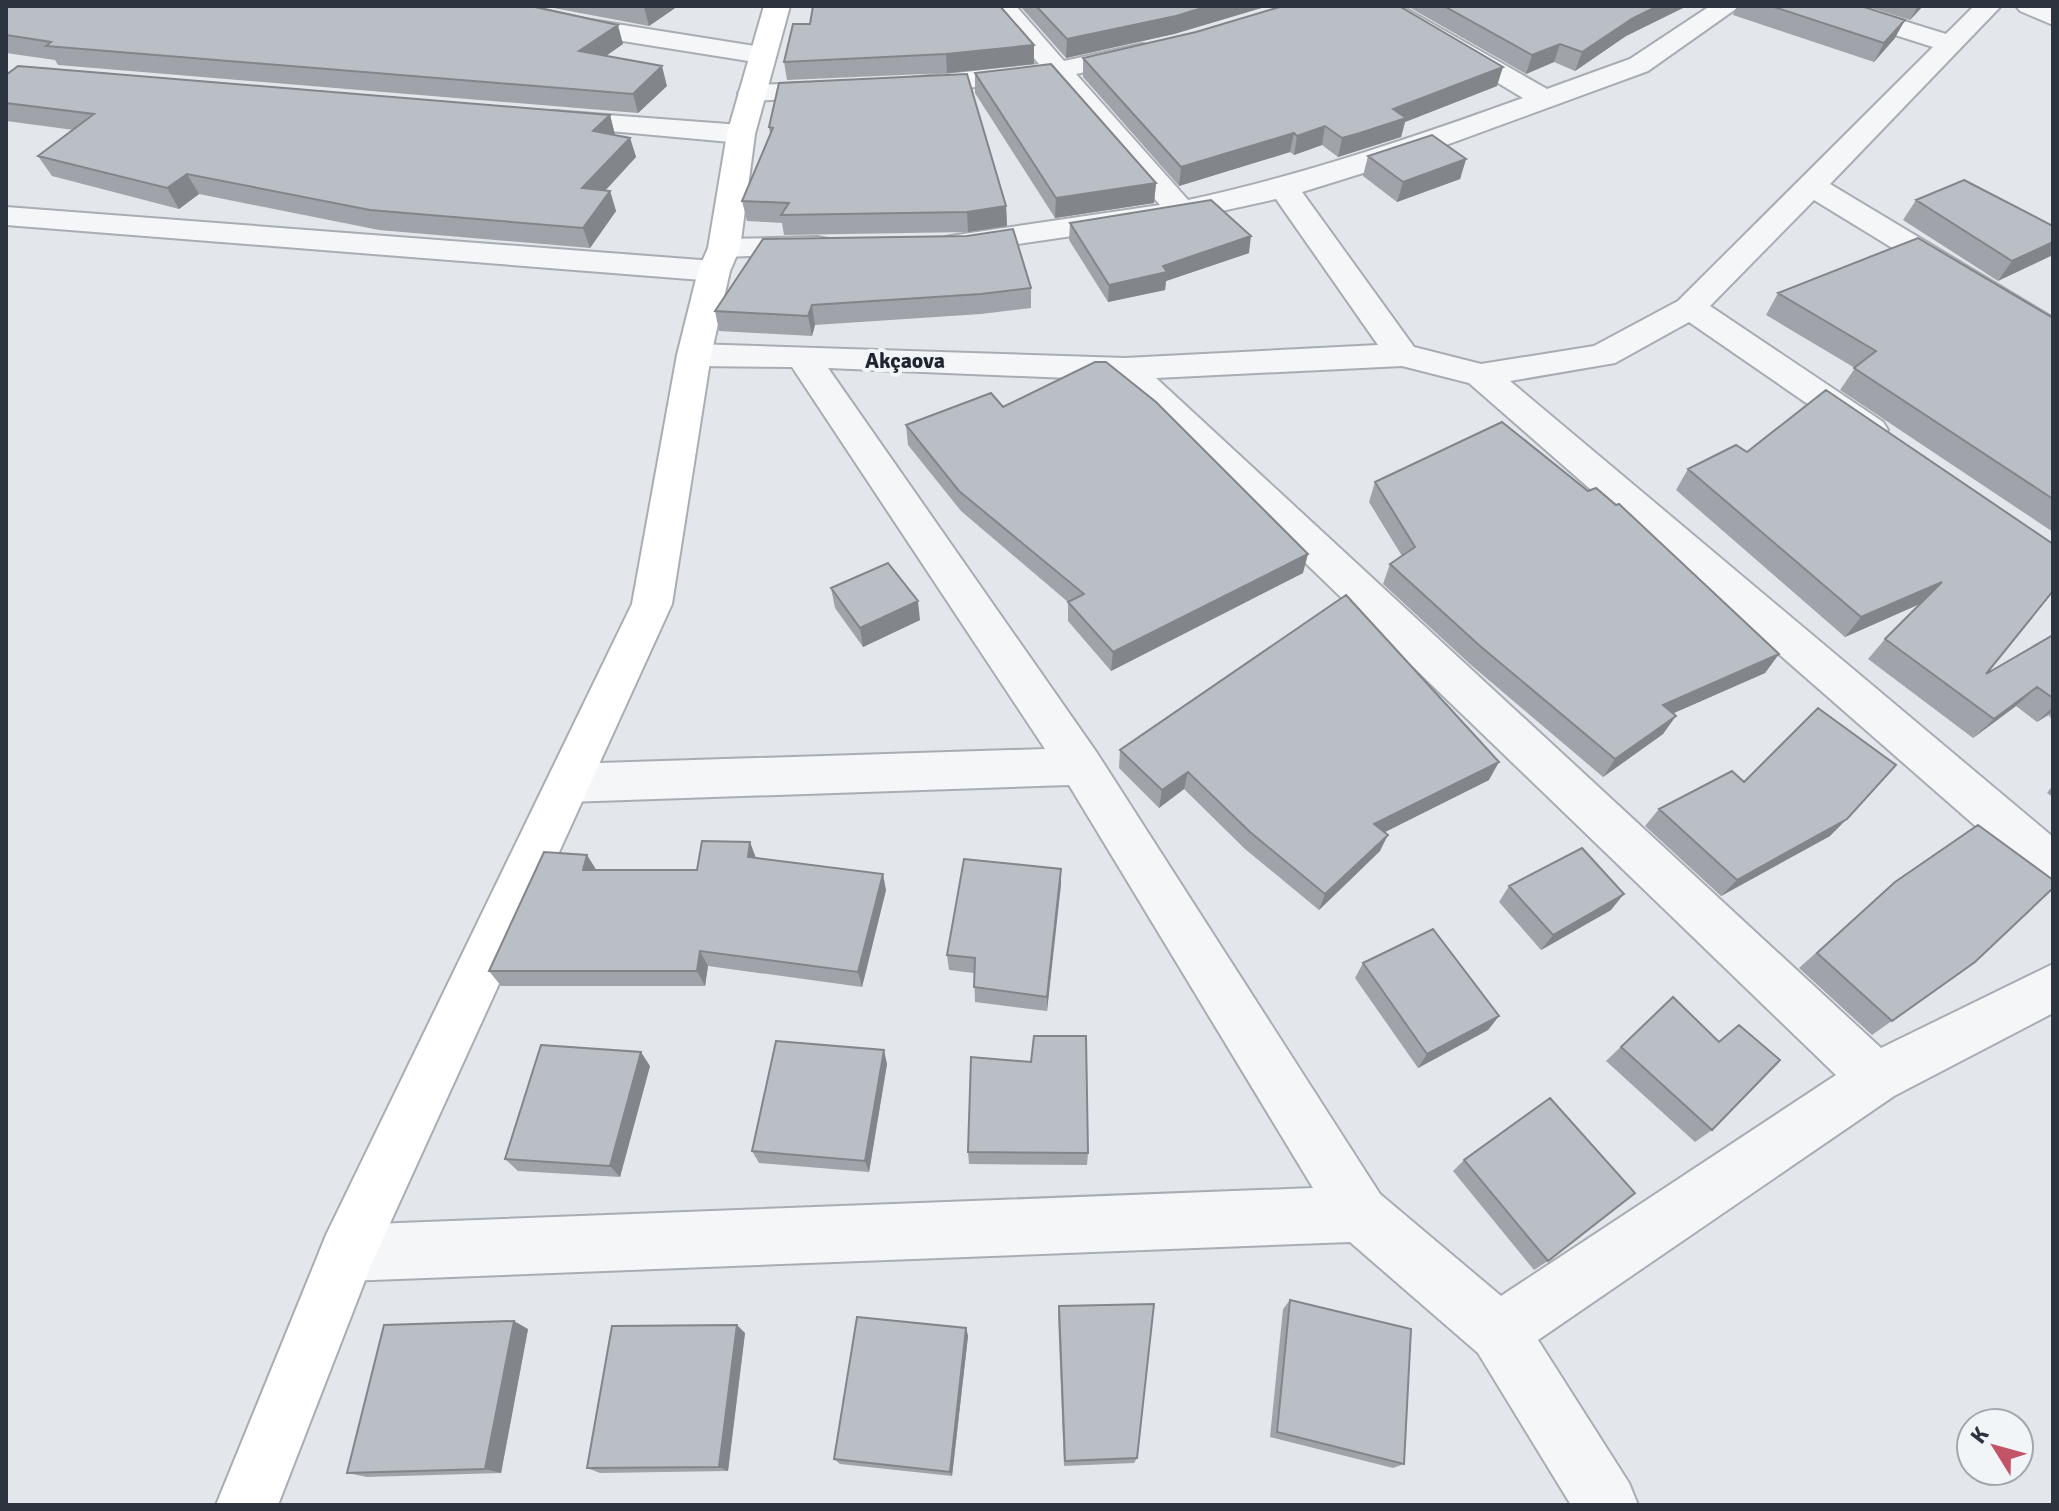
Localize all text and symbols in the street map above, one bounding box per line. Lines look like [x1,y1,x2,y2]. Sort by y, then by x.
district label: Akçaova [865,347,945,374]
north arrow [1955,1407,2035,1487]
text: K [1965,1421,1995,1449]

